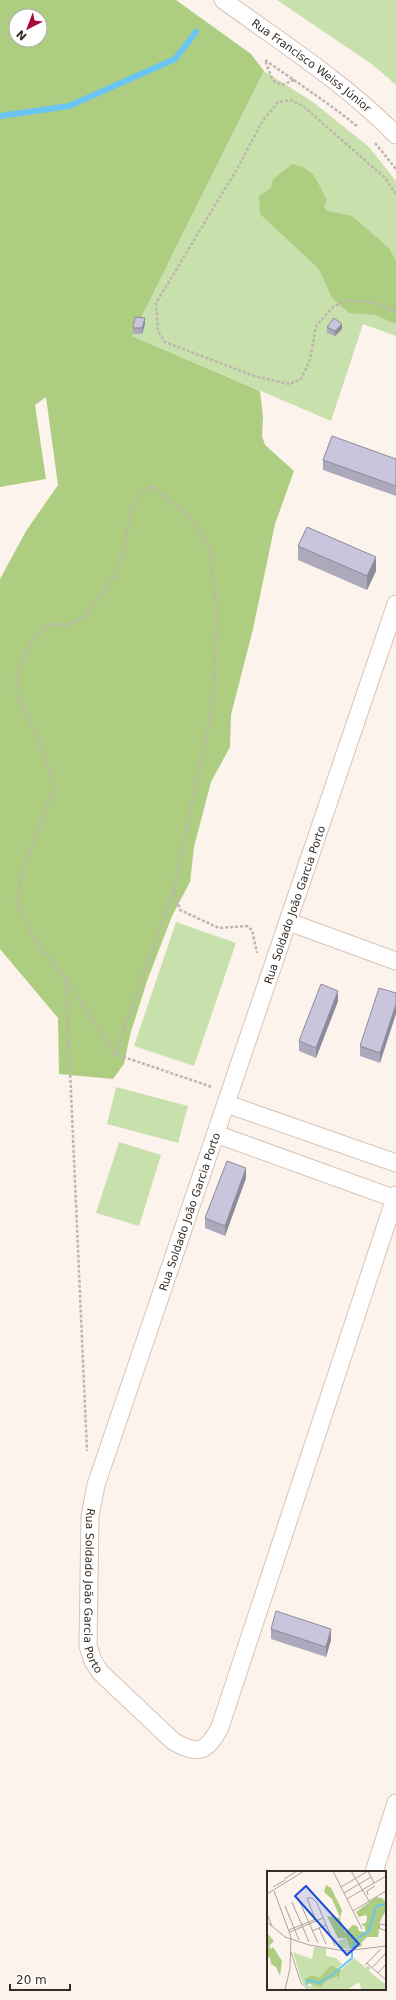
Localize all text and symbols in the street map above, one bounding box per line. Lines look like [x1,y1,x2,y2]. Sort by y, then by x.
north arrow [8,8,48,48]
street label: Rua Francisco Weiss Júnior [249,16,374,115]
text: N [14,27,29,43]
street label: Rua Soldado João Garcia Porto [262,824,328,986]
street label: Rua Soldado João Garcia Porto [157,1131,223,1293]
street label: Rua Soldado João Garcia Porto [81,1507,106,1676]
inset map [267,1871,386,1990]
scale bar [10,1966,70,1992]
text: 20 m [16,1973,47,1987]

